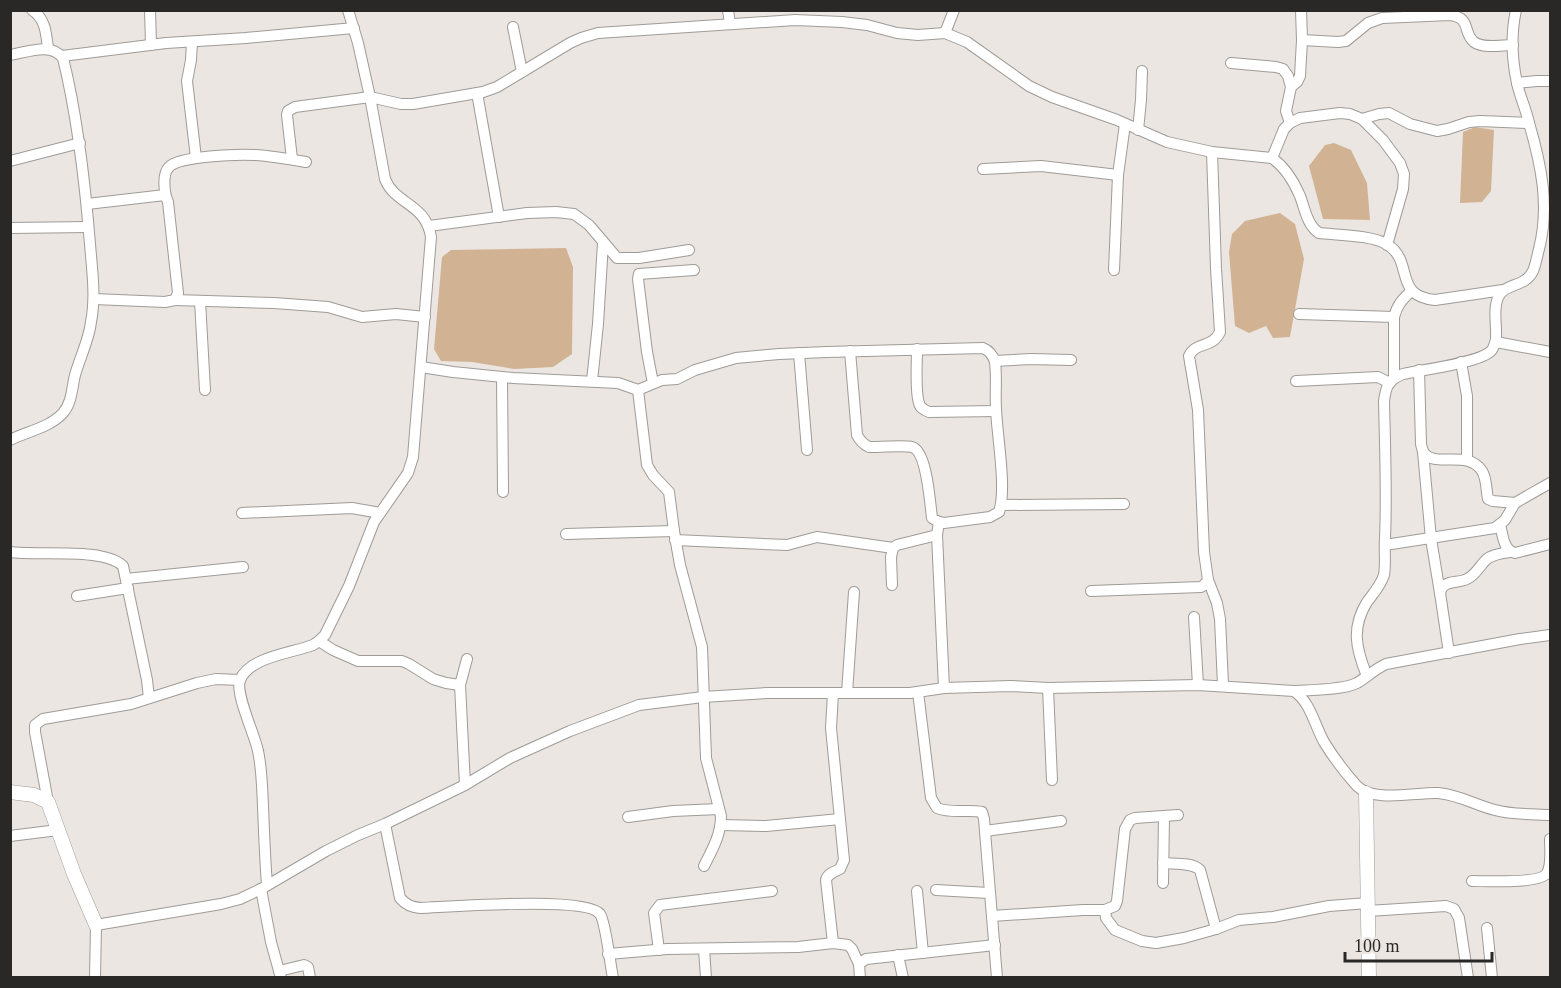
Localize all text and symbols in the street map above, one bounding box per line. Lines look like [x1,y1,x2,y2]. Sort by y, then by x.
scale bar [1345,925,1492,963]
text: 100 m [1354,936,1400,956]

